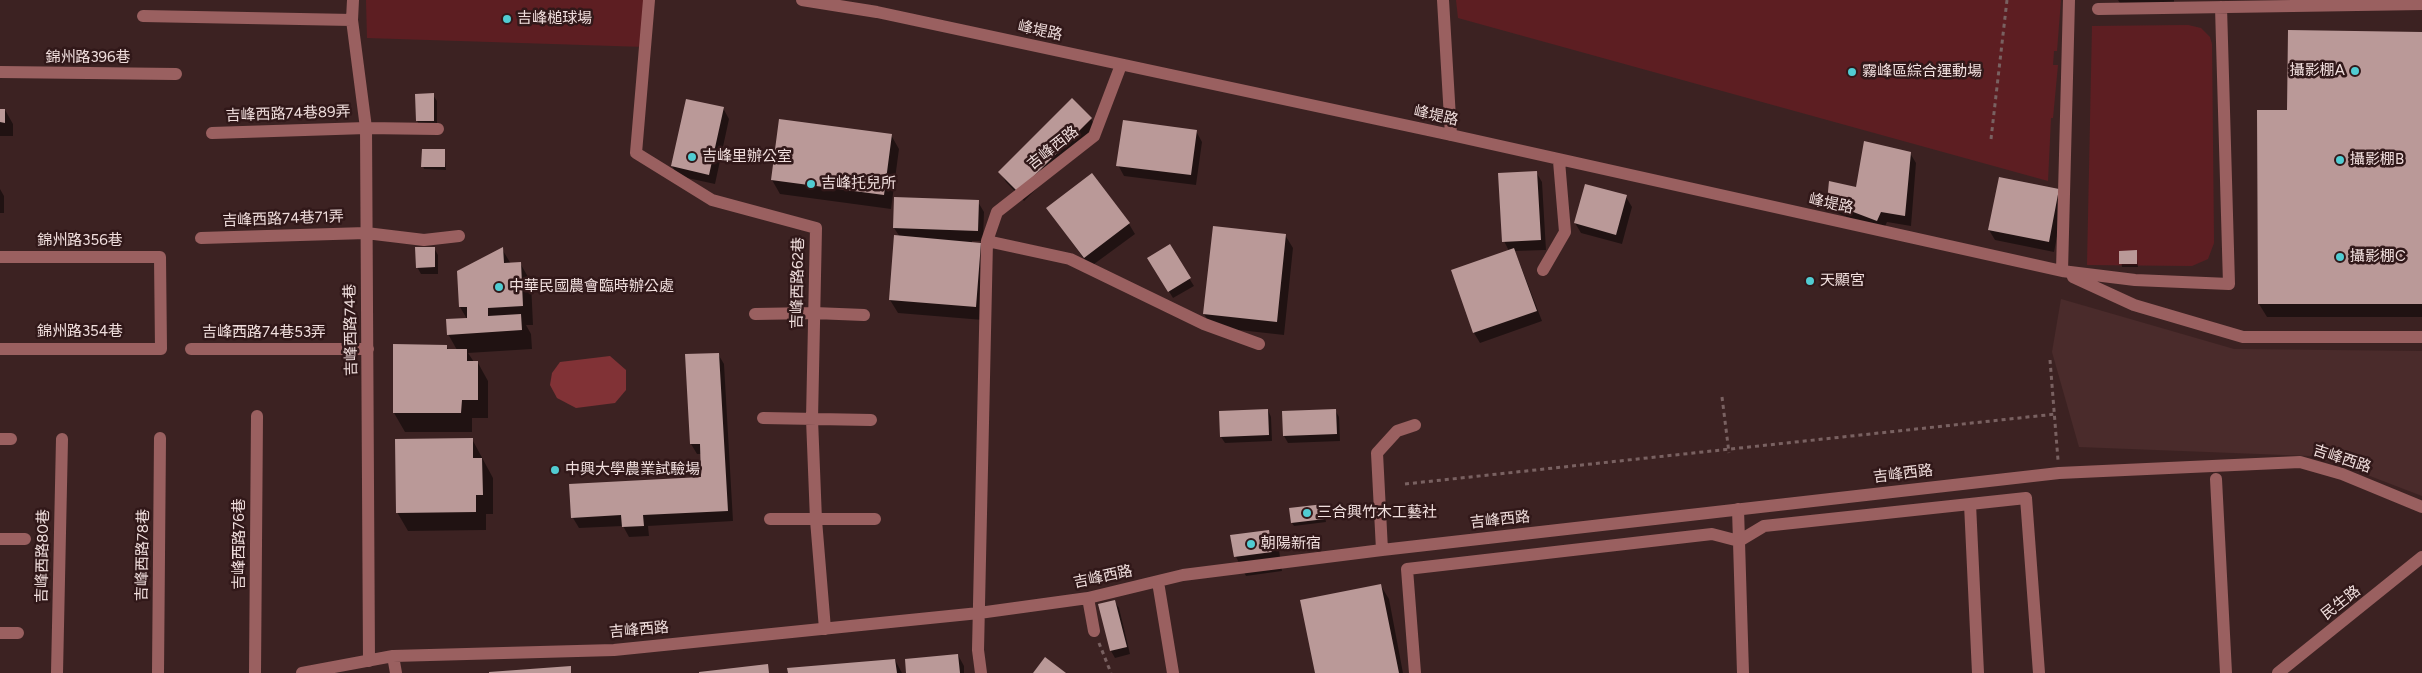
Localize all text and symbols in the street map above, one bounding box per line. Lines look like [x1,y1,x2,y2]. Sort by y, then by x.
place label: 吉峰槌球場 [517,10,592,28]
marker: 吉峰槌球場 [501,13,513,25]
street label: 峰堤路 [1016,18,1064,44]
street label: 錦州路396巷 [45,49,131,67]
place label: 攝影棚A [2290,62,2345,80]
place label: 霧峰區綜合運動場 [1862,63,1982,81]
marker: 攝影棚A [2349,65,2361,77]
marker: 霧峰區綜合運動場 [1846,66,1858,78]
street label: 吉峰西路74巷89弄 [225,103,351,125]
street label: 峰堤路 [1412,103,1460,129]
street label: 吉峰西路 [1024,122,1082,174]
place label: 吉峰里辦公室 [702,148,792,166]
marker: 吉峰里辦公室 [686,151,698,163]
place label: 攝影棚B [2350,151,2404,169]
marker: 攝影棚B [2334,154,2346,166]
place label: 吉峰托兒所 [821,175,896,193]
marker: 吉峰托兒所 [805,178,817,190]
street label: 峰堤路 [1807,191,1855,217]
street label: 吉峰西路74巷71弄 [222,208,344,230]
street label: 錦州路356巷 [37,232,123,250]
street label: 吉峰西路62巷 [788,237,808,329]
place label: 攝影棚C [2350,248,2406,266]
marker: 攝影棚C [2334,251,2346,263]
place label: 天顯宮 [1820,272,1865,290]
marker: 天顯宮 [1804,275,1816,287]
place label: 中華民國農會臨時辦公處 [509,278,674,296]
marker: 中華民國農會臨時辦公處 [493,281,505,293]
street label: 吉峰西路74巷 [341,284,361,376]
street label: 錦州路354巷 [37,323,123,341]
street label: 吉峰西路74巷53弄 [202,324,326,342]
street label: 吉峰西路 [2311,441,2373,477]
place label: 中興大學農業試驗場 [565,461,700,479]
street label: 吉峰西路 [1872,461,1934,487]
marker: 中興大學農業試驗場 [549,464,561,476]
street label: 吉峰西路76巷 [231,498,249,590]
place label: 三合興竹木工藝社 [1317,504,1437,522]
marker: 三合興竹木工藝社 [1301,507,1313,519]
street label: 吉峰西路 [1469,508,1531,532]
street label: 吉峰西路80巷 [33,509,53,603]
street label: 吉峰西路78巷 [133,509,153,601]
place label: 朝陽新宿 [1261,535,1321,553]
marker: 朝陽新宿 [1245,538,1257,550]
street label: 吉峰西路 [1072,562,1134,592]
street label: 民生路 [2318,582,2364,624]
street label: 吉峰西路 [608,618,670,642]

